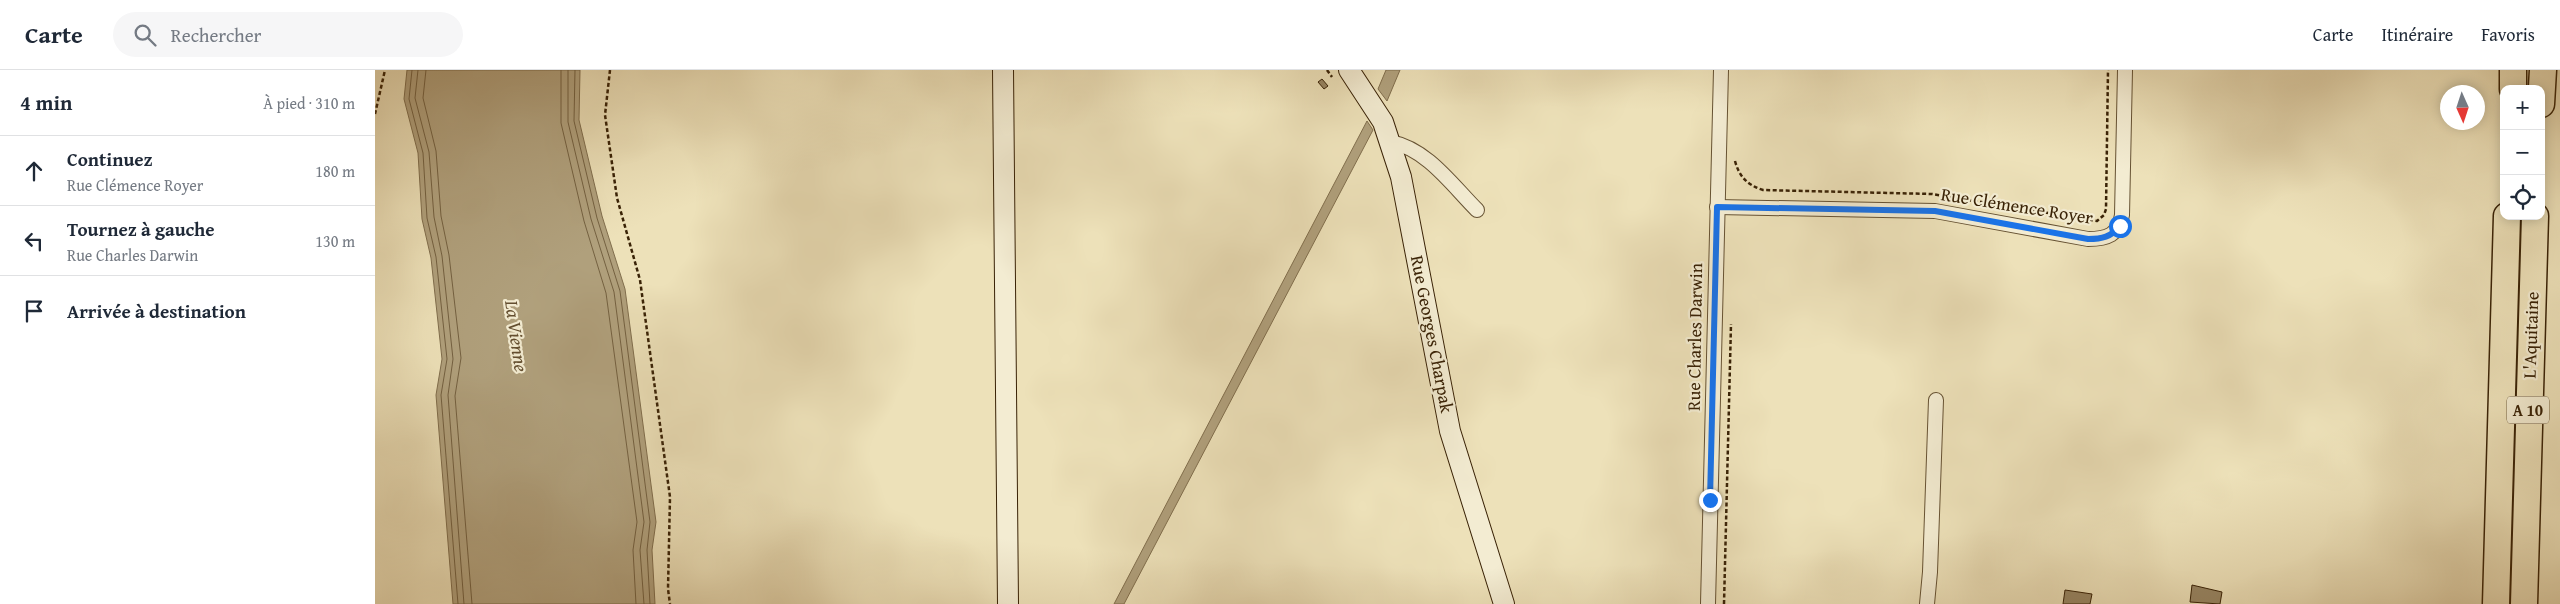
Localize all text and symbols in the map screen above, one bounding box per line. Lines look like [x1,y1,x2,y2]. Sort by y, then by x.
search box [113,12,463,57]
text: Carte [25,17,83,52]
icon: search [131,21,159,49]
text: Rechercher [171,21,261,49]
text: Carte [2313,21,2353,48]
text: Itinéraire [2381,21,2453,48]
text: Favoris [2481,21,2535,48]
north arrow [2440,85,2485,130]
map controls [2500,85,2545,220]
button: + [2500,85,2545,130]
text: 4 min [20,87,72,118]
text: À pied · 310 m [263,91,355,115]
button: − [2500,130,2545,175]
text: Continuez [67,145,153,173]
icon: ahead [20,157,48,185]
text: 180 m [315,159,355,183]
text: Rue Clémence Royer [67,173,203,197]
button: locate [2500,175,2545,220]
street label: Rue Clémence Royer [1939,180,2096,231]
text: Tournez à gauche [67,215,215,243]
route start [2109,215,2132,238]
icon: left [20,227,48,255]
text: 130 m [315,229,355,253]
text: Rue Charles Darwin [67,243,198,267]
street label: Rue Georges Charpak [1404,253,1461,416]
street label: Rue Charles Darwin [1680,263,1709,411]
street label: L'Aquitaine [2515,291,2546,379]
icon: arrive [20,297,48,325]
text: Arrivée à destination [67,297,246,325]
water label: La Vienne [498,297,536,374]
road number: A 10 [2507,396,2549,424]
route end [1699,489,1722,512]

